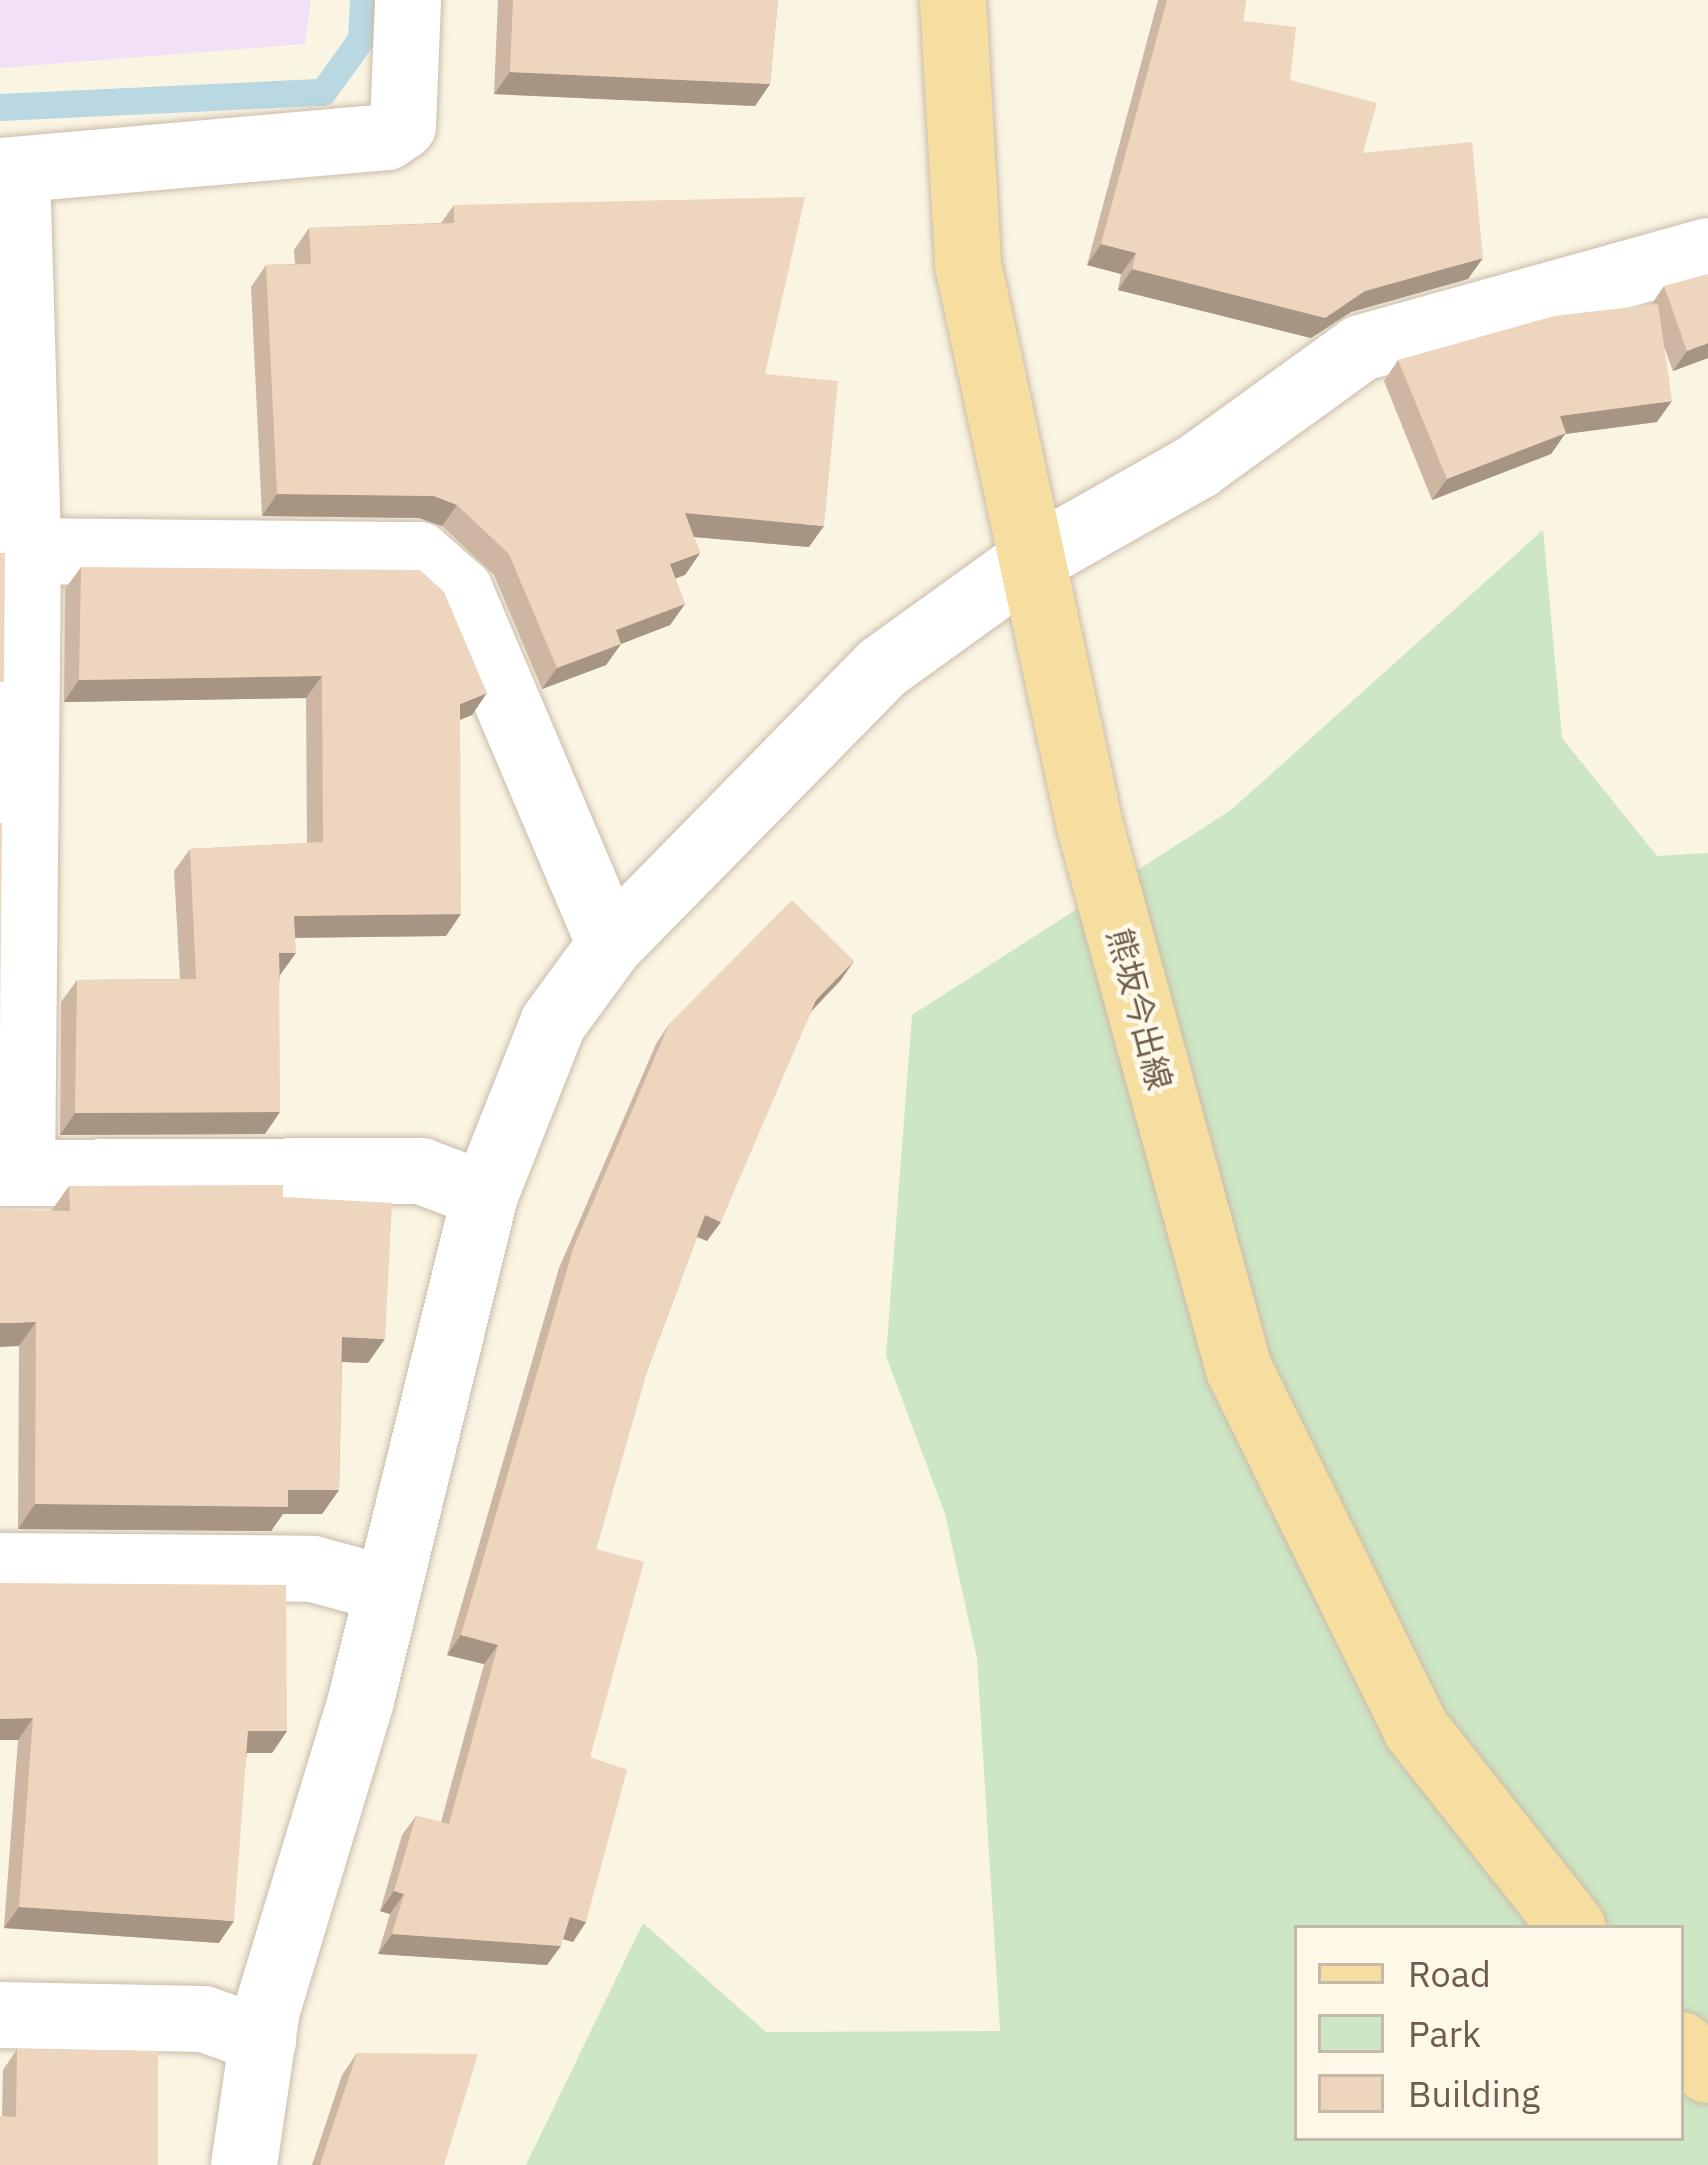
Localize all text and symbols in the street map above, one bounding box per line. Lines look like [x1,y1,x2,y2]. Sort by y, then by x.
street label: 熊坂今出線 [1100,924,1180,1094]
legend [1294,1925,1684,2141]
text: Road [1408,1950,1491,1997]
text: Park [1408,2010,1481,2057]
text: Building [1408,2070,1540,2117]

